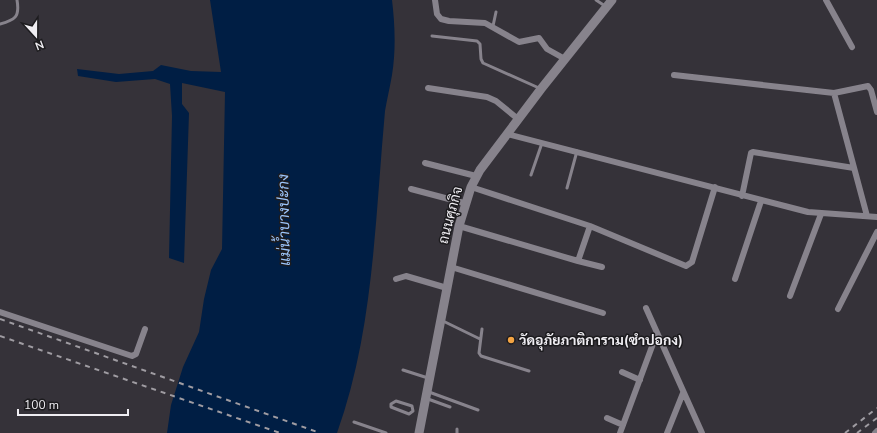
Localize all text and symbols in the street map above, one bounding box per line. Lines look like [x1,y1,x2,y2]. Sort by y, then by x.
north arrow [16,16,56,56]
text: N [33,36,46,53]
water label: แม่น้ำบางปะกง [270,174,295,266]
street label: ถนนศุภกิจ [434,184,467,246]
place label: วัดอุภัยภาติการาม(ซำปอกง) [519,331,683,351]
marker: วัดอุภัยภาติการาม(ซำปอกง) [506,335,516,345]
scale bar [18,391,128,417]
text: 100 m [24,397,59,413]

